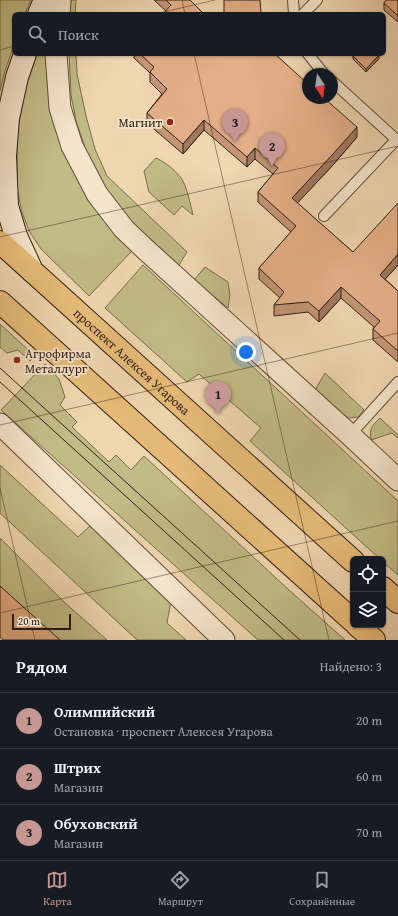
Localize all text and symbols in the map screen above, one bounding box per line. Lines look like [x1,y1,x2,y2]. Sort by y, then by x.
search box [12,12,386,56]
icon: search [26,23,48,45]
text: Поиск [58,24,99,45]
north arrow [302,68,338,104]
pin: 3 [222,109,248,142]
place label: Магнит [119,113,163,132]
marker: Магнит [165,117,175,127]
pin: 2 [259,133,285,166]
street label: проспект Алексея Угарова [69,304,195,420]
your location [236,342,256,362]
place label: Агрофирма Металлург [25,344,92,378]
marker: Агрофирма Металлург [12,355,22,365]
pin: 1 [205,381,231,414]
map controls [350,556,386,628]
button: locate [350,556,386,592]
button: layers [350,592,386,628]
scale bar [12,612,71,631]
text: 20 m [18,613,40,629]
text: Рядом [16,654,67,679]
text: Найдено: 3 [320,657,382,676]
text: Олимпийский [54,701,155,722]
text: 1 [26,711,32,730]
text: 20 m [356,711,382,730]
text: Остановка · проспект Алексея Угарова [54,722,273,741]
text: Штрих [54,757,101,778]
text: 2 [26,767,32,786]
text: 60 m [356,767,382,786]
text: Магазин [54,778,103,797]
text: Обуховский [54,813,138,834]
text: 3 [26,823,32,842]
text: 70 m [356,823,382,842]
text: Магазин [54,834,103,853]
tab: Карта [43,869,72,909]
tab: Маршрут [158,869,203,909]
tab: Сохранённые [289,869,355,909]

